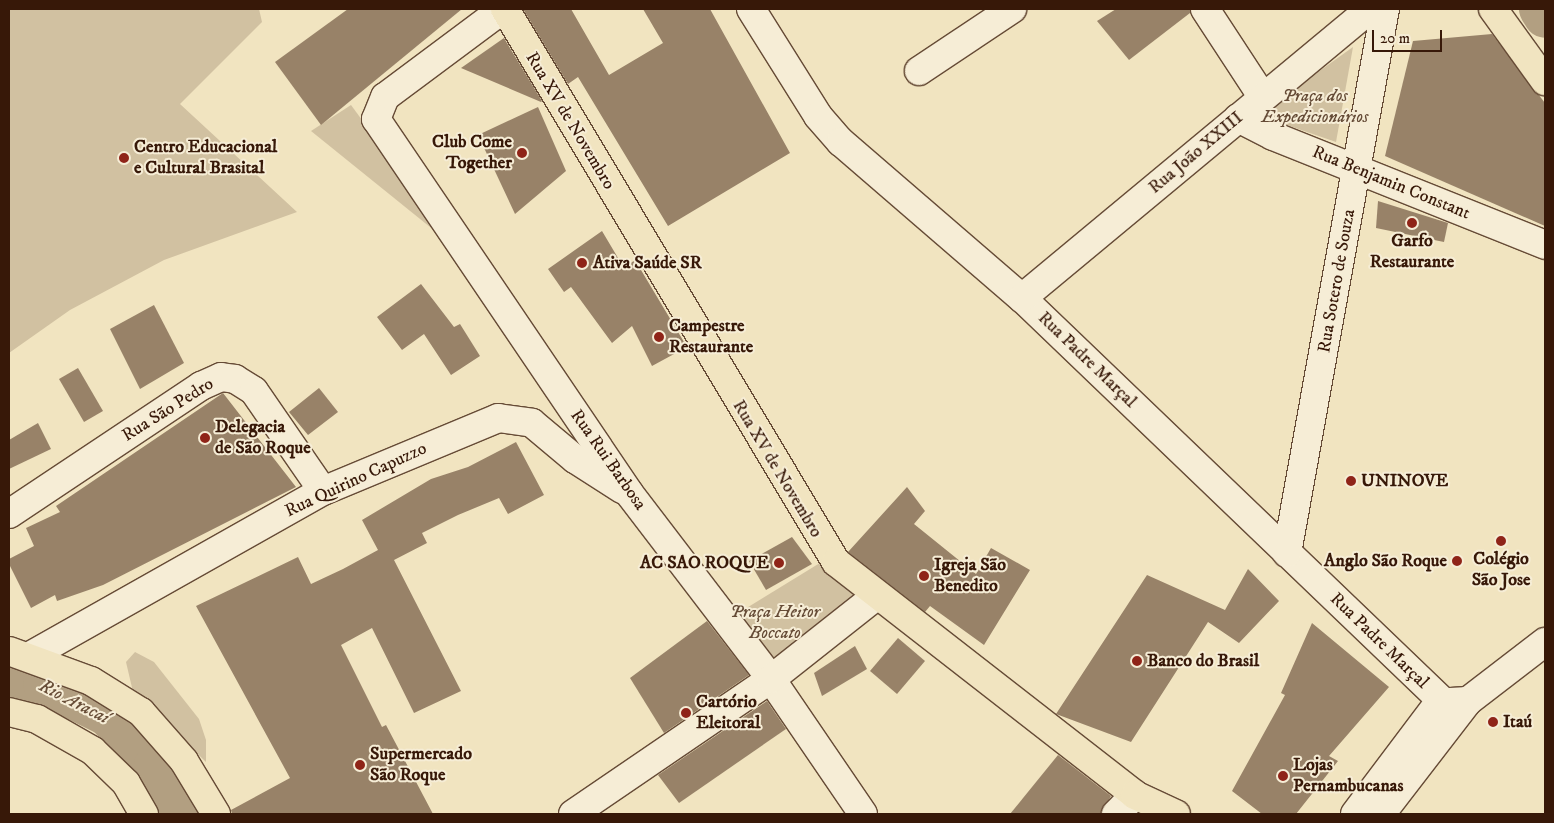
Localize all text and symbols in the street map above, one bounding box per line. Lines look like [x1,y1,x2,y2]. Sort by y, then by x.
scale bar [1374,20,1444,52]
text: 20 m [1380,29,1410,48]
street label: Rua XV de Novembro [520,48,620,194]
park label: Praça dos Expedicionários [1261,86,1369,128]
street label: Rua João XXIII [1144,107,1248,199]
place label: Club Come Together [432,132,512,174]
place label: Centro Educacional e Cultural Brasital [134,137,277,180]
street label: Rua Benjamin Constant [1309,141,1473,225]
marker: Club Come Together [516,147,528,159]
marker: Centro Educacional e Cultural Brasital [118,152,130,164]
street label: Rua Sotero de Souza [1314,207,1360,355]
marker: Garfo Restaurante [1406,217,1418,229]
place label: Garfo Restaurante [1370,231,1454,274]
place label: Ativa Saúde SR [593,252,702,274]
marker: Ativa Saúde SR [575,256,589,270]
street label: Rua Padre Marçal [1033,307,1141,413]
place label: Campestre Restaurante [669,316,753,358]
marker: Campestre Restaurante [653,331,665,343]
street label: Rua São Pedro [118,373,218,447]
street label: Rua XV de Novembro [727,396,827,542]
street label: Rua Rui Barbosa [565,406,651,514]
place label: Delegacia de São Roque [215,417,311,459]
marker: Delegacia de São Roque [199,432,211,444]
street label: Rua Quirino Capuzzo [282,438,430,522]
place label: UNINOVE [1361,470,1448,492]
marker: UNINOVE [1345,475,1357,487]
marker: Colégio São Jose [1495,535,1507,547]
place label: Colégio São Jose [1472,549,1530,592]
place label: Anglo São Roque [1324,550,1447,572]
place label: AC SAO ROQUE [640,552,769,574]
place label: Igreja São Benedito [934,555,1006,598]
marker: Anglo São Roque [1451,555,1463,567]
marker: AC SAO ROQUE [773,557,785,569]
marker: Igreja São Benedito [918,570,930,582]
street label: Rua Padre Marçal [1325,588,1433,694]
park label: Praça Heitor Boccato [730,602,820,644]
place label: Banco do Brasil [1147,650,1259,672]
marker: Banco do Brasil [1131,655,1143,667]
water label: Rio Aracaí [35,675,113,729]
place label: Cartório Eleitoral [696,692,760,734]
marker: Cartório Eleitoral [680,707,692,719]
place label: Itaú [1503,711,1532,733]
marker: Itaú [1487,716,1499,728]
place label: Supermercado São Roque [370,744,472,786]
place label: Lojas Pernambucanas [1293,755,1403,798]
marker: Supermercado São Roque [354,759,366,771]
marker: Lojas Pernambucanas [1277,770,1289,782]

